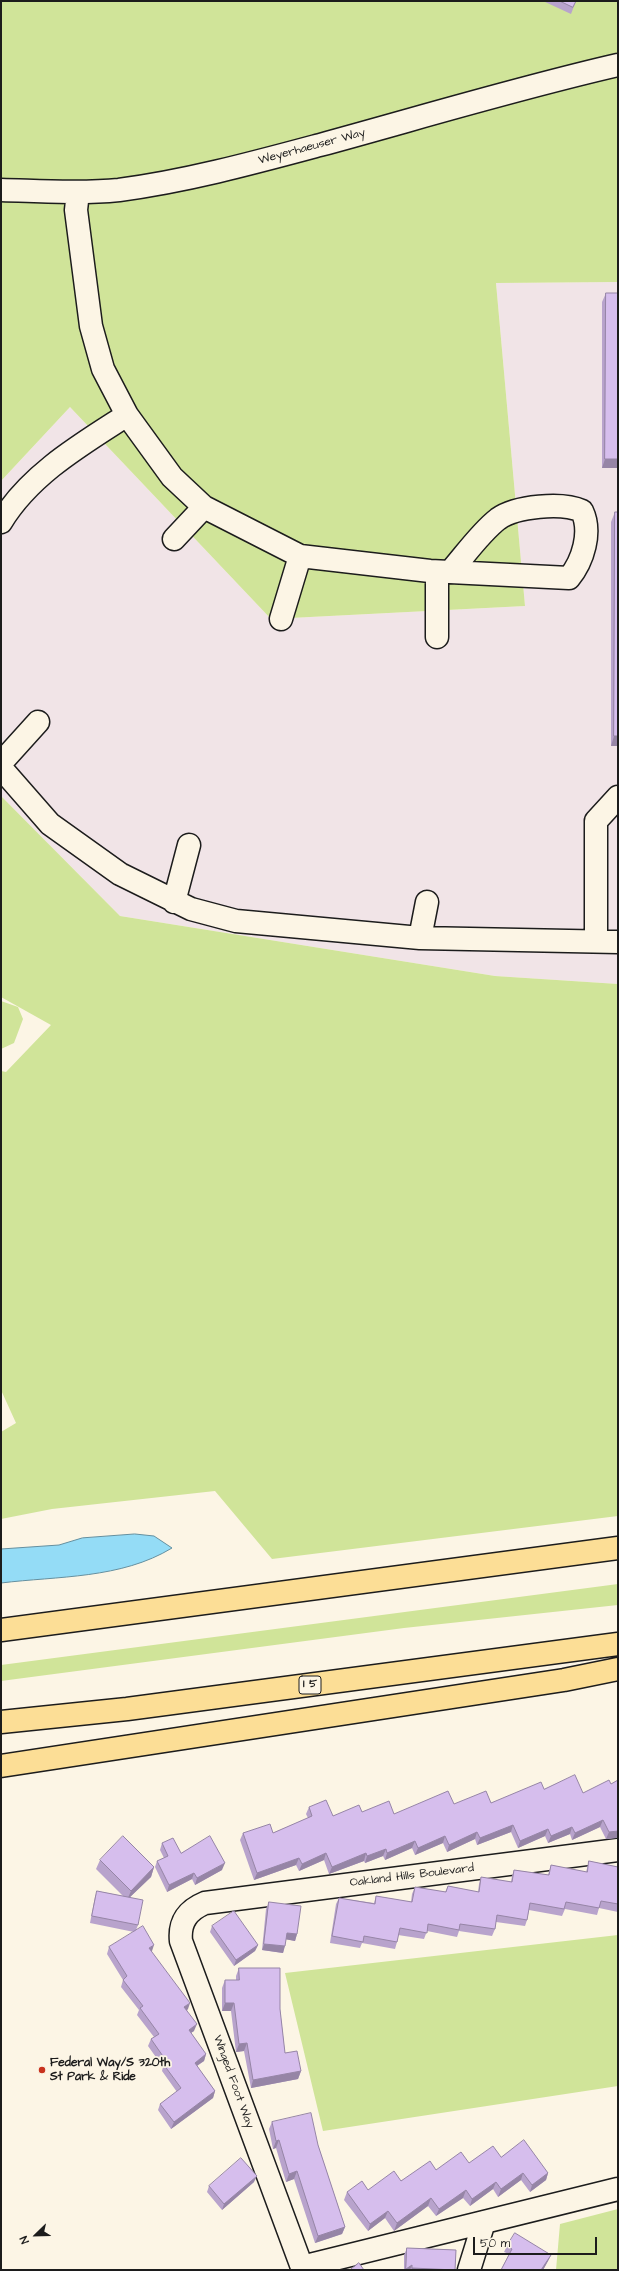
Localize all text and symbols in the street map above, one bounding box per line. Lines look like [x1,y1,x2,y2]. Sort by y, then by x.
street label: Weyerhaeuser Way [257,126,367,168]
road number: I 5 [299,1676,321,1694]
street label: Oakland Hills Boulevard [349,1861,475,1891]
street label: Winged Foot Way [209,2033,257,2131]
place label: Federal Way/S 320th St Park & Ride [50,2056,170,2084]
marker: Federal Way/S 320th St Park & Ride [37,2065,47,2075]
north arrow [16,2215,56,2255]
scale bar [475,2229,599,2255]
text: N [16,2234,33,2246]
text: 50 m [480,2235,510,2252]

